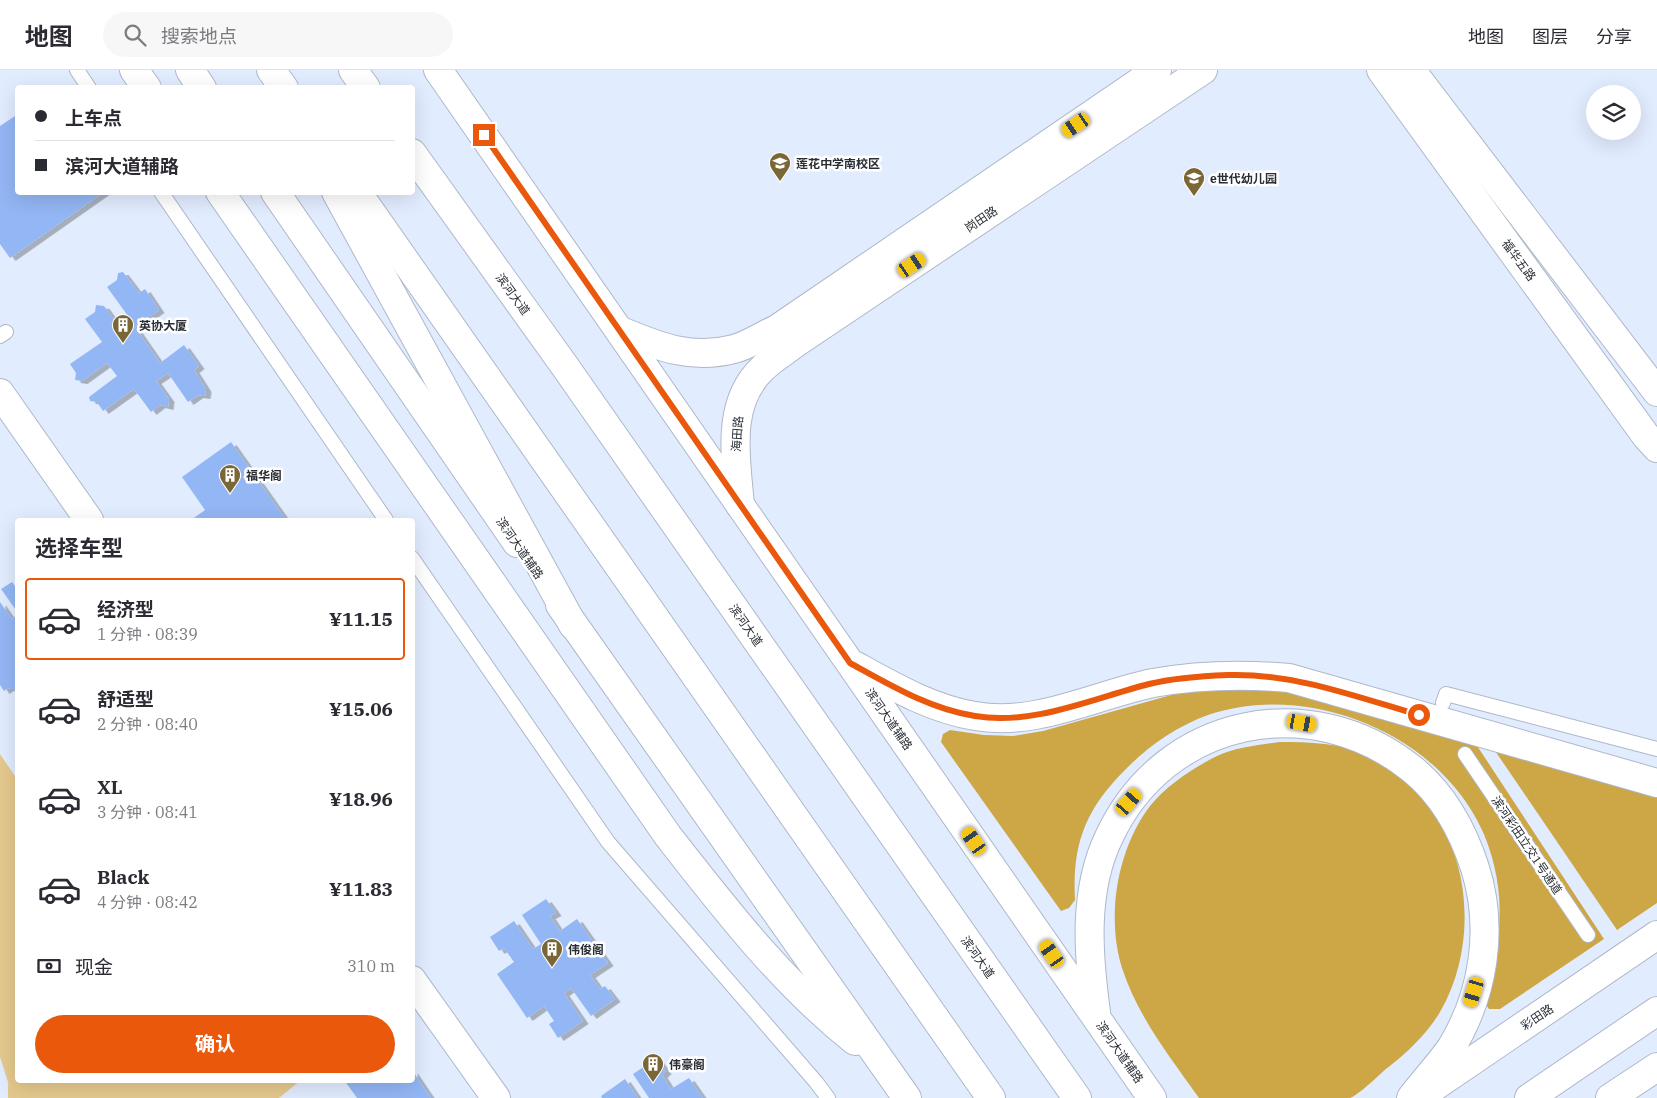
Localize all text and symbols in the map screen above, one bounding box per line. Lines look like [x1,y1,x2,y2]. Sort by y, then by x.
search box [103,12,453,57]
text: 地图 [25,20,73,52]
icon: search [121,21,149,49]
text: 搜索地点 [161,24,237,48]
text: 地图 [1468,25,1504,48]
text: 图层 [1532,25,1568,48]
text: 分享 [1596,25,1632,48]
map controls [1586,85,1641,140]
button: layers [1586,85,1641,140]
text: 上车点 [65,106,122,130]
car [1059,110,1092,140]
route end [473,124,495,146]
school or university icon: 莲花中学南校区 [768,151,792,182]
text: 滨河大道辅路 [65,154,179,178]
place label: 莲花中学南校区 [796,156,880,171]
school or university icon: e世代幼儿园 [1182,166,1206,197]
place label: e世代幼儿园 [1210,171,1277,186]
street label: 岗田路 [962,203,1000,235]
street label: 福华五路 [1499,236,1539,284]
car [895,250,928,280]
street label: 滨河大道 [493,270,533,318]
building icon: 英协大厦 [111,313,135,344]
place label: 英协大厦 [139,318,187,333]
street label: 海田路 [728,416,746,452]
building icon: 福华阁 [218,463,242,494]
place label: 福华阁 [246,468,282,483]
street label: 滨河大道辅路 [493,514,547,582]
text: 选择车型 [35,533,123,562]
icon: car [37,597,82,642]
text: 经济型 [97,597,154,621]
street label: 滨河大道 [726,601,766,649]
text: ¥11.15 [329,607,393,631]
text: 1 分钟 · 08:39 [97,624,198,644]
street label: 滨河大道辅路 [862,685,916,753]
icon: car [37,687,82,732]
text: 舒适型 [97,687,154,711]
text: ¥15.06 [329,697,393,721]
route start [1408,704,1430,726]
car [1285,713,1318,733]
text: 2 分钟 · 08:40 [97,714,198,734]
text: XL [97,775,123,799]
icon: car [37,777,82,822]
car [1113,786,1144,818]
text: ¥18.96 [329,787,393,811]
street label: 滨河彩田立交1号通道 [1489,793,1565,897]
text: 3 分钟 · 08:41 [97,802,198,822]
car [959,824,988,858]
text: Black [97,865,149,889]
icon: car [37,867,82,912]
text: ¥11.83 [329,877,393,901]
text: 4 分钟 · 08:42 [97,892,198,912]
street label: 滨河大道 [958,933,998,981]
building icon: 伟俊阁 [540,937,564,968]
car [1037,937,1066,971]
place label: 伟俊阁 [568,942,604,957]
icon: cash [35,952,63,980]
text: 现金 [75,955,113,979]
text: 310 m [347,956,395,976]
car [1462,975,1485,1009]
street label: 彩田路 [1518,1001,1556,1033]
button: 确认 [35,1015,395,1073]
street label: 滨河大道辅路 [1093,1018,1147,1086]
building icon: 伟豪阁 [641,1052,665,1083]
place label: 伟豪阁 [669,1057,705,1072]

